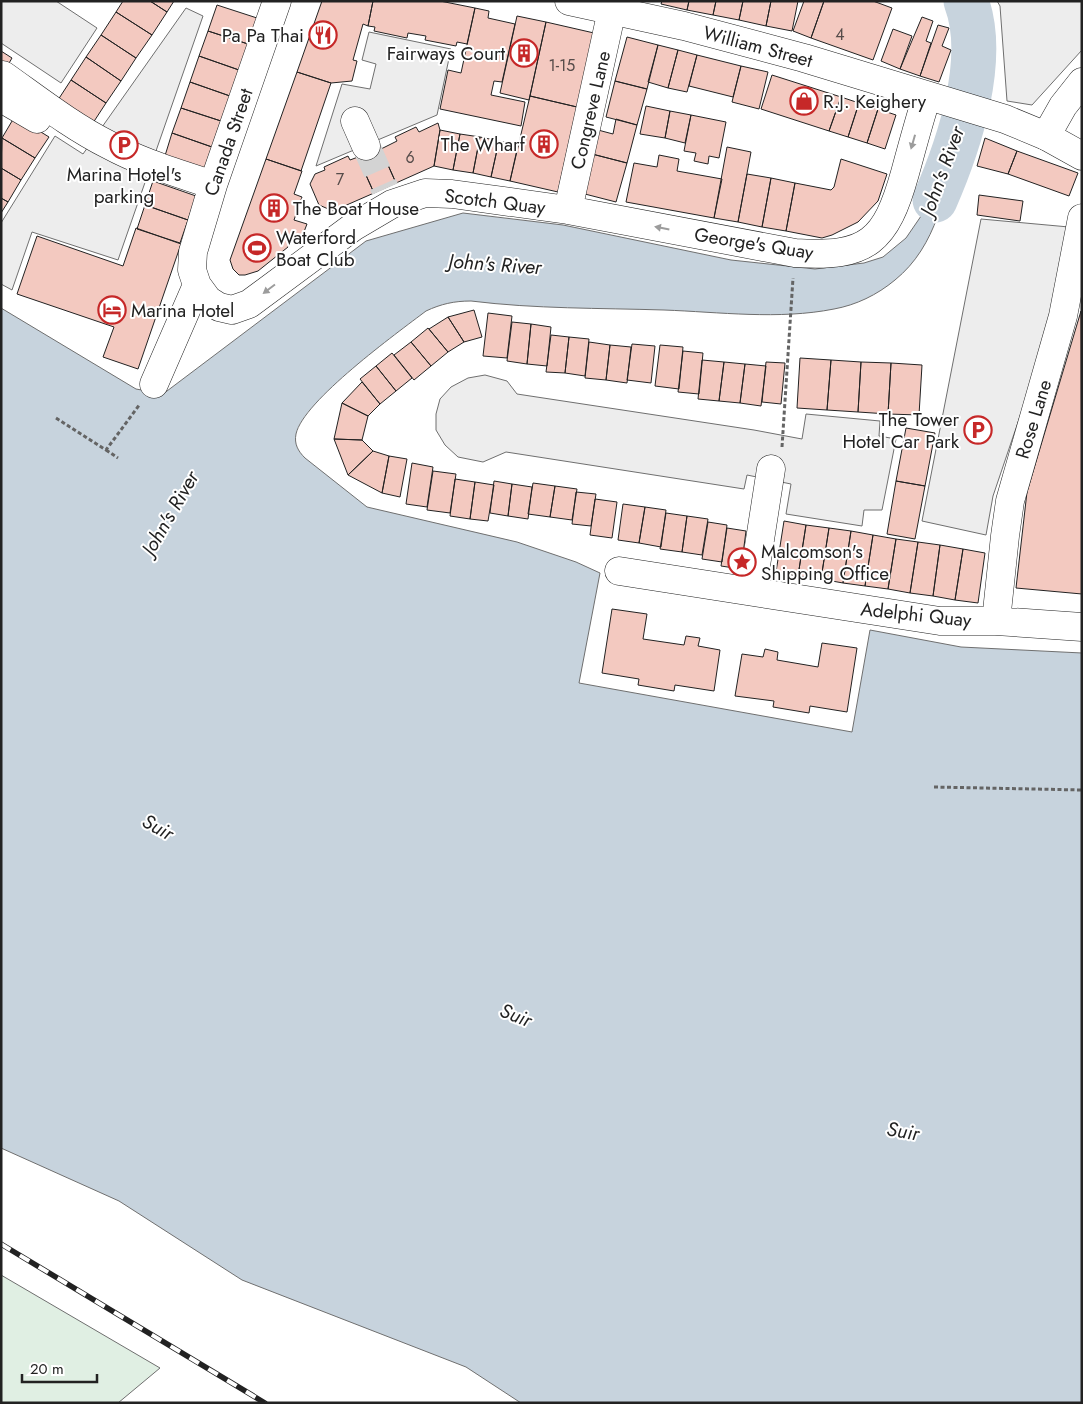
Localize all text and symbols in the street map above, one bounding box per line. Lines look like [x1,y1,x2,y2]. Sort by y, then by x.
street label: William Street [700,19,816,74]
restaurant icon: Pa Pa Thai [308,20,338,50]
place label: Pa Pa Thai [222,22,304,49]
house number: 4 [835,23,845,46]
building icon: Fairways Court [509,38,539,68]
place label: Fairways Court [387,40,505,67]
street label: Congreve Lane [564,48,617,172]
house number: 1-15 [549,54,575,77]
street label: Canada Street [197,84,260,200]
shop icon: R.J. Keighery [789,86,819,116]
place label: R.J. Keighery [823,88,927,115]
water label: John's River [912,121,972,224]
building icon: The Wharf [529,129,559,159]
parking icon: Marina Hotel's parking [109,130,139,160]
place label: The Wharf [441,131,526,158]
one-way arrow [909,135,917,150]
house number: 6 [405,146,415,169]
place label: Marina Hotel's parking [67,161,182,210]
house number: 7 [336,168,345,191]
street label: Scotch Quay [443,182,548,221]
building icon: The Boat House [259,193,289,223]
place label: The Boat House [293,195,419,222]
street label: George's Quay [692,221,816,266]
place label: Waterford Boat Club [276,224,356,273]
one-way arrow [654,224,669,232]
sports icon: Waterford Boat Club [242,233,272,263]
water label: John's River [443,247,544,282]
one-way arrow [262,284,276,294]
hotel icon: Marina Hotel [97,295,127,325]
place label: Marina Hotel [131,297,234,324]
street label: Rose Lane [1009,376,1058,462]
place label: The Tower Hotel Car Park [842,406,960,455]
parking icon: The Tower Hotel Car Park [963,415,993,445]
water label: John's River [133,464,207,564]
place label: Malcomson's Shipping Office [761,538,889,587]
place icon: Malcomson's Shipping Office [727,547,757,577]
street label: Adelphi Quay [859,595,973,634]
water label: Suir [137,807,180,849]
water label: Suir [495,996,538,1035]
water label: Suir [885,1115,923,1149]
scale bar [22,1352,98,1384]
text: 20 m [30,1358,64,1380]

